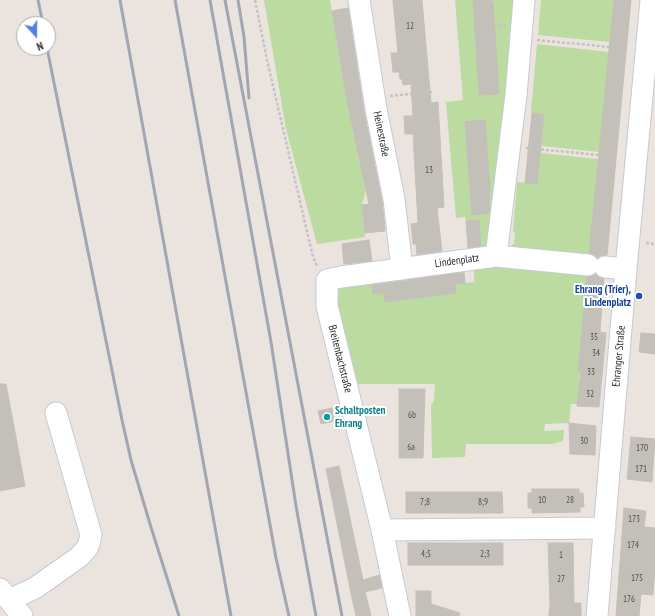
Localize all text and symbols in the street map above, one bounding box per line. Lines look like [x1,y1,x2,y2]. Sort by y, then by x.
north arrow [16,16,56,56]
house number: 12 [406,21,414,31]
text: N [35,39,45,54]
street label: Heinestraße [370,110,392,158]
house number: 13 [425,165,433,175]
street label: Lindenplatz [434,251,480,271]
place label: Ehrang (Trier), Lindenplatz [575,283,631,309]
marker: Ehrang (Trier), Lindenplatz [634,291,644,301]
street label: Breitenbachstraße [325,324,355,394]
street label: Ehranger Straße [610,325,628,387]
house number: 35 [590,332,598,342]
house number: 34 [592,348,600,358]
house number: 33 [587,367,595,377]
house number: 32 [586,389,594,399]
place label: Schaltposten Ehrang [335,404,386,430]
house number: 6b [408,410,416,420]
marker: Schaltposten Ehrang [322,412,332,422]
house number: 30 [580,436,588,446]
house number: 6a [407,442,415,452]
house number: 170 [636,443,648,453]
house number: 171 [635,464,647,474]
house number: 10 [538,495,546,505]
house number: 28 [566,495,574,505]
house number: 7;8 [420,497,430,507]
house number: 8;9 [478,497,488,507]
house number: 173 [628,514,640,524]
house number: 174 [627,540,639,550]
house number: 4;5 [421,549,431,559]
house number: 2;3 [480,549,490,559]
house number: 1 [559,550,563,560]
house number: 175 [631,573,643,583]
house number: 27 [557,574,565,584]
house number: 176 [623,594,635,604]

